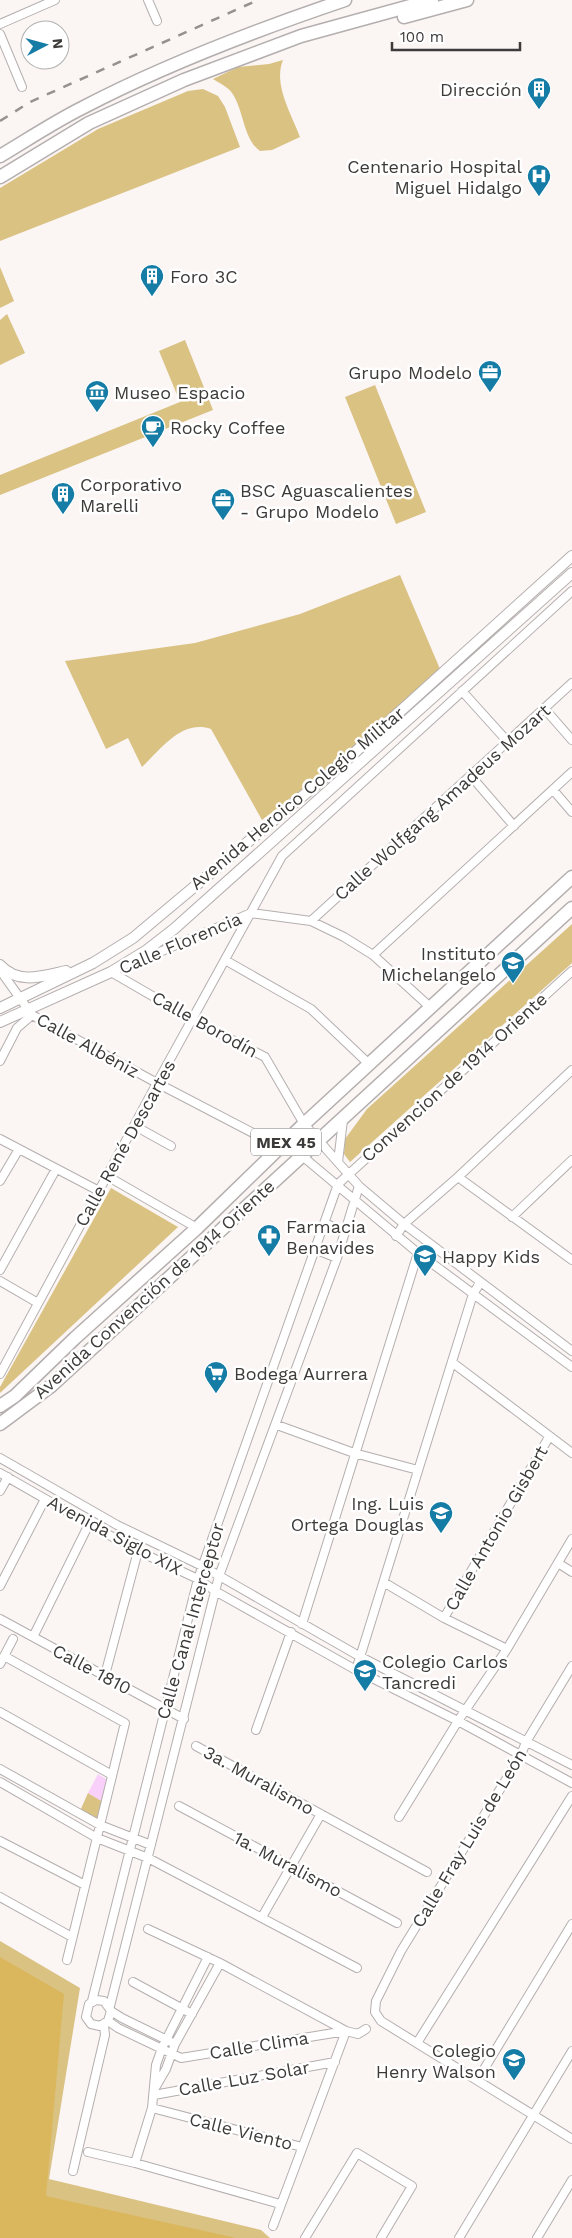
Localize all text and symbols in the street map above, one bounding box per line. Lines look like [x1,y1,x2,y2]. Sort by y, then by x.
north arrow [20,20,70,70]
scale bar [392,20,520,52]
text: 100 m [400,28,444,46]
text: N [49,38,66,50]
building icon: Dirección [526,76,552,110]
place label: Dirección [440,79,522,100]
place label: Centenario Hospital Miguel Hidalgo [347,156,522,198]
hospital icon: Centenario Hospital Miguel Hidalgo [526,163,552,197]
building icon: Foro 3C [139,263,165,297]
place label: Foro 3C [170,266,238,287]
office icon: Grupo Modelo [477,359,503,393]
place label: Grupo Modelo [348,362,472,383]
museum icon: Museo Espacio [84,379,110,413]
place label: Museo Espacio [114,382,245,403]
cafe icon: Rocky Coffee [140,414,166,448]
place label: Rocky Coffee [170,417,285,438]
place label: Corporativo Marelli [80,474,182,516]
place label: BSC Aguascalientes - Grupo Modelo [240,480,413,522]
building icon: Corporativo Marelli [50,481,76,515]
office icon: BSC Aguascalientes - Grupo Modelo [210,487,236,521]
street label: Calle Wolfgang Amadeus Mozart [330,699,555,905]
street label: Avenida Heroico Colegio Militar [186,702,408,894]
street label: Calle Florencia [116,908,244,978]
place label: Instituto Michelangelo [381,943,496,985]
school or university icon: Instituto Michelangelo [500,950,526,984]
street label: Calle Borodín [148,986,262,1062]
street label: Convencion de 1914 Oriente [357,988,551,1166]
street label: Calle Albéniz [33,1008,143,1082]
street label: Calle René Descartes [70,1056,180,1230]
road number: MEX 45 [251,1128,321,1156]
street label: Avenida Convención de 1914 Oriente [29,1175,279,1403]
place label: Farmacia Benavides [286,1216,374,1258]
pharmacy icon: Farmacia Benavides [256,1223,282,1257]
school or university icon: Happy Kids [412,1243,438,1277]
place label: Happy Kids [442,1246,540,1267]
supermarket icon: Bodega Aurrera [203,1360,229,1394]
place label: Bodega Aurrera [234,1363,368,1384]
street label: Calle Antonio Gisbert [440,1441,552,1614]
street label: Avenida Siglo XIX [44,1491,186,1579]
place label: Ing. Luis Ortega Douglas [291,1493,424,1535]
school or university icon: Ing. Luis Ortega Douglas [428,1500,454,1534]
street label: Calle Canal Interceptor [152,1520,228,1722]
street label: Calle 1810 [49,1640,135,1698]
place label: Colegio Carlos Tancredi [382,1651,508,1693]
school or university icon: Colegio Carlos Tancredi [352,1658,378,1692]
street label: 3a. Muralismo [200,1741,318,1819]
street label: Calle Fray Luis de León [407,1745,531,1931]
street label: 1a. Muralismo [230,1827,346,1901]
street label: Calle Clima [208,2027,310,2063]
place label: Colegio Henry Walson [376,2040,496,2082]
school or university icon: Colegio Henry Walson [501,2047,527,2081]
street label: Calle Luz Solar [177,2056,311,2100]
street label: Calle Viento [187,2108,295,2154]

